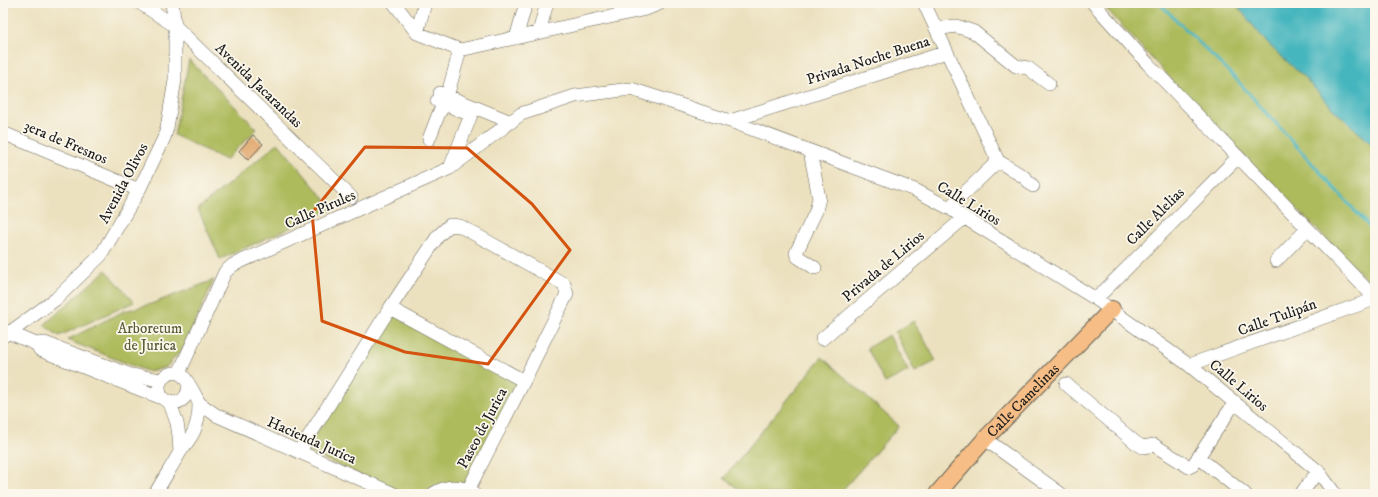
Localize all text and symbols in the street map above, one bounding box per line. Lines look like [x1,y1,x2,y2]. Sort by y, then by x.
street label: Privada Noche Buena [804,31,933,89]
street label: Avenida Jacarandas [211,39,306,132]
street label: 3era de Fresnos [21,116,111,169]
street label: Avenida Olivos [94,140,153,227]
street label: Calle Lirios [933,177,1004,230]
street label: Calle Alelias [1122,183,1188,249]
street label: Calle Pirules [282,185,359,234]
street label: Privada de Lirios [838,226,928,306]
street label: Calle Tulipán [1235,294,1319,340]
park label: Arboretum de Jurica [118,319,182,355]
street label: Calle Lirios [1205,355,1272,416]
street label: Calle Camelinas [983,360,1063,442]
street label: Paseo de Jurica [453,384,512,472]
street label: Hacienda Jurica [264,412,360,469]

